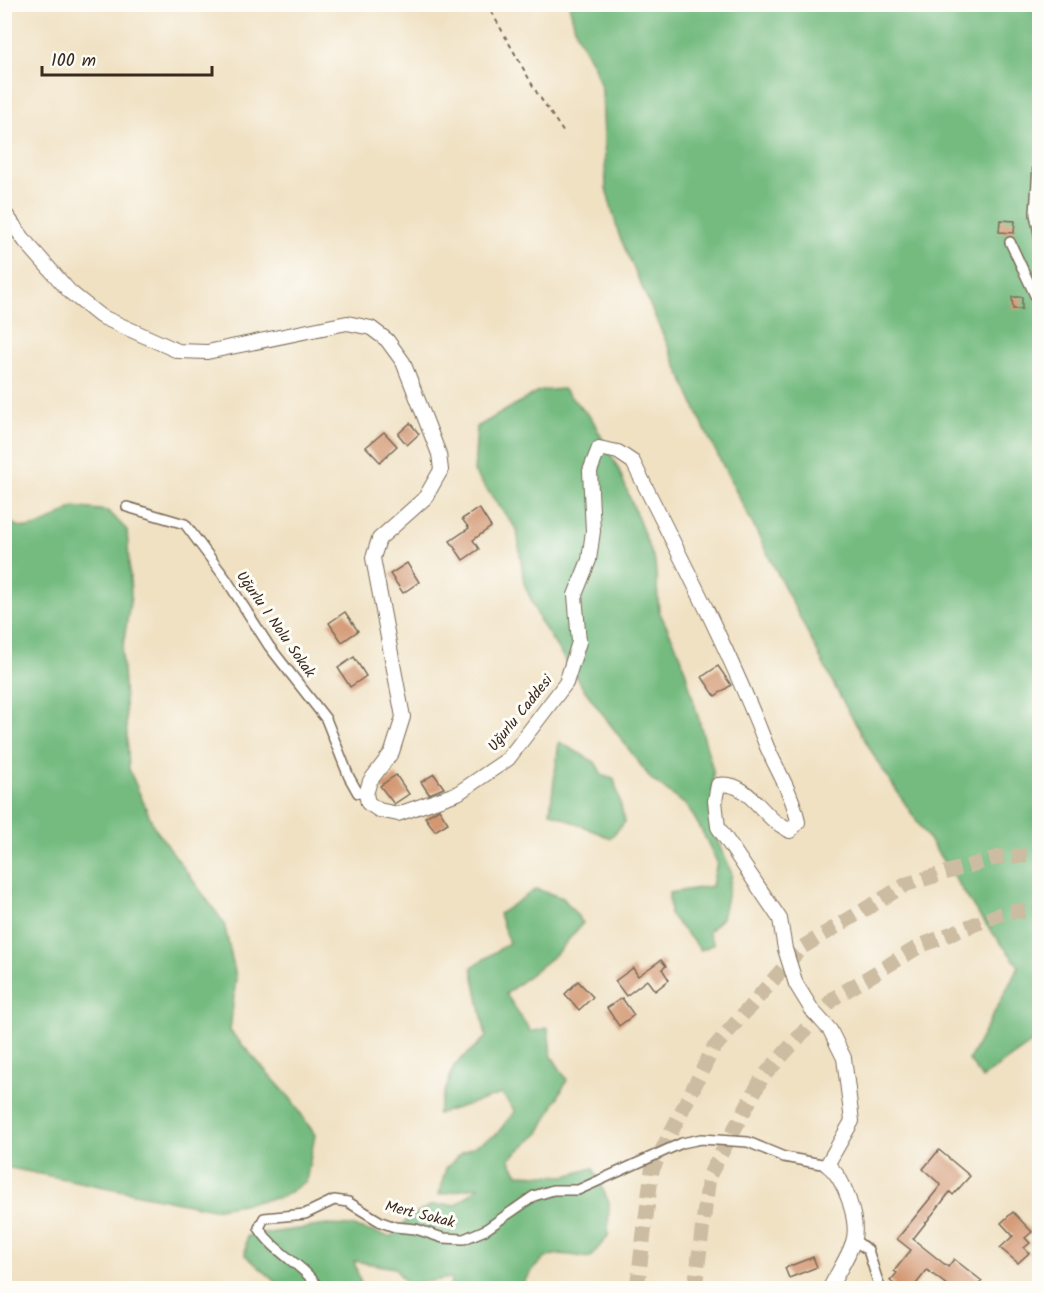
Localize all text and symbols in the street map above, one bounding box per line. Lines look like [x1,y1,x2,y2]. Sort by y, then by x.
scale bar [42,39,212,77]
text: 100 m [51,47,96,76]
street label: Uğurlu 1 Nolu Sokak [229,566,322,684]
street label: Uğurlu Caddesi [482,669,560,757]
street label: Mert Sokak [382,1195,458,1235]

